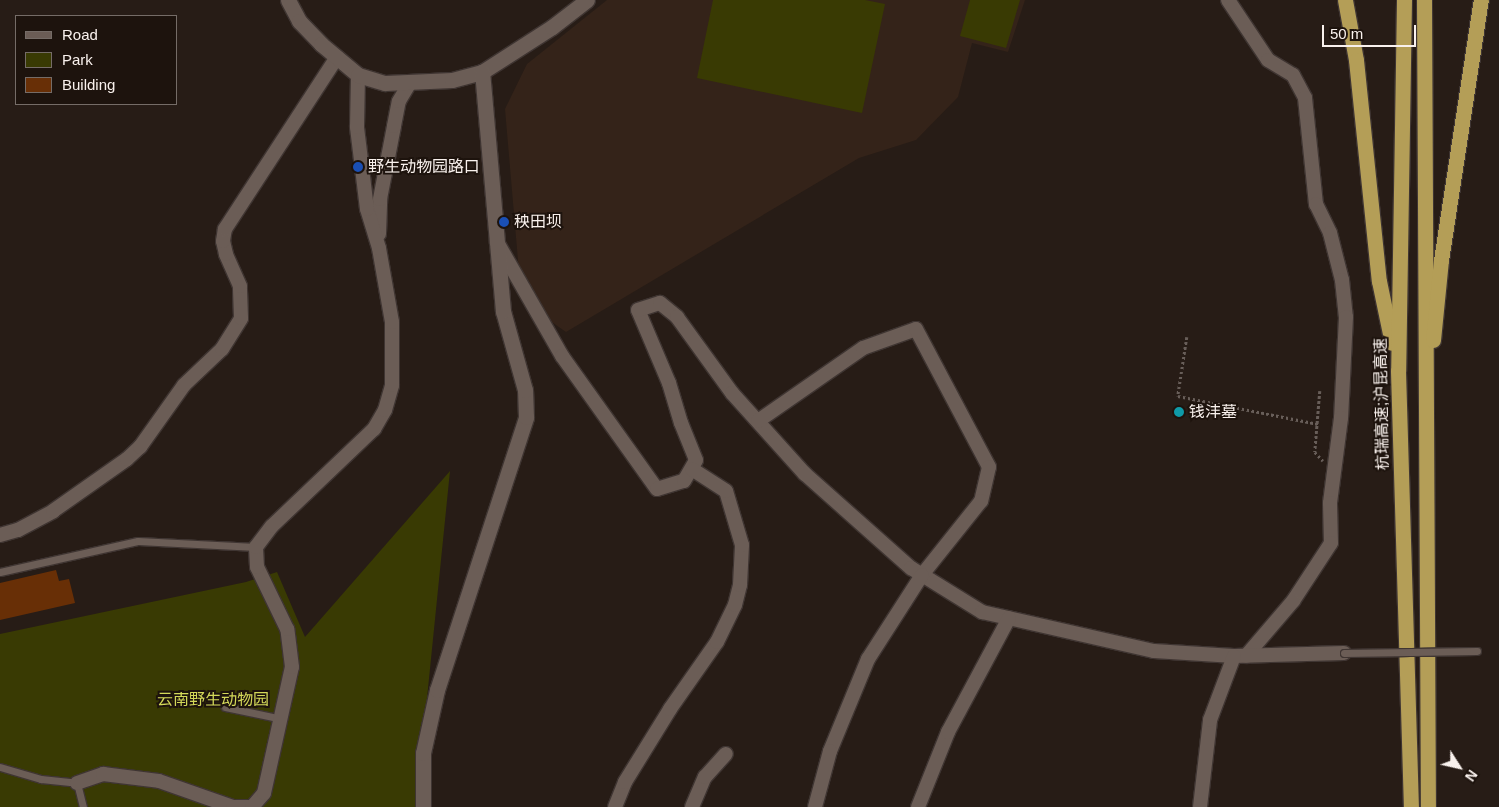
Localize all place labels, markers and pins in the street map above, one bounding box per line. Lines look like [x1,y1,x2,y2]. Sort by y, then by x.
place label: 野生动物园路口 [368,157,480,177]
marker: 野生动物园路口 [352,161,364,173]
place label: 秧田坝 [514,212,562,232]
marker: 秧田坝 [498,216,510,228]
place label: 钱沣墓 [1189,402,1237,422]
marker: 钱沣墓 [1173,406,1185,418]

